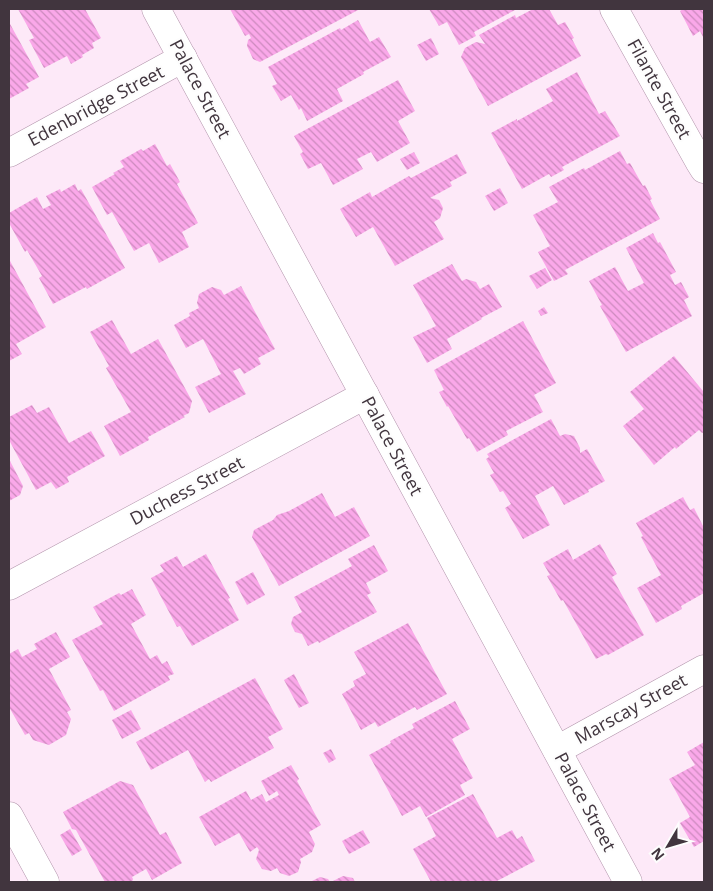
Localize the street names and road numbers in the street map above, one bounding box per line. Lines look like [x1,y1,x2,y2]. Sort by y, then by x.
street label: Filante Street [622,34,697,143]
street label: Palace Street [165,35,237,142]
street label: Edenbridge Street [23,59,168,151]
street label: Palace Street [357,392,429,499]
street label: Duchess Street [125,450,248,530]
street label: Marscay Street [570,667,691,749]
street label: Palace Street [550,748,622,855]

